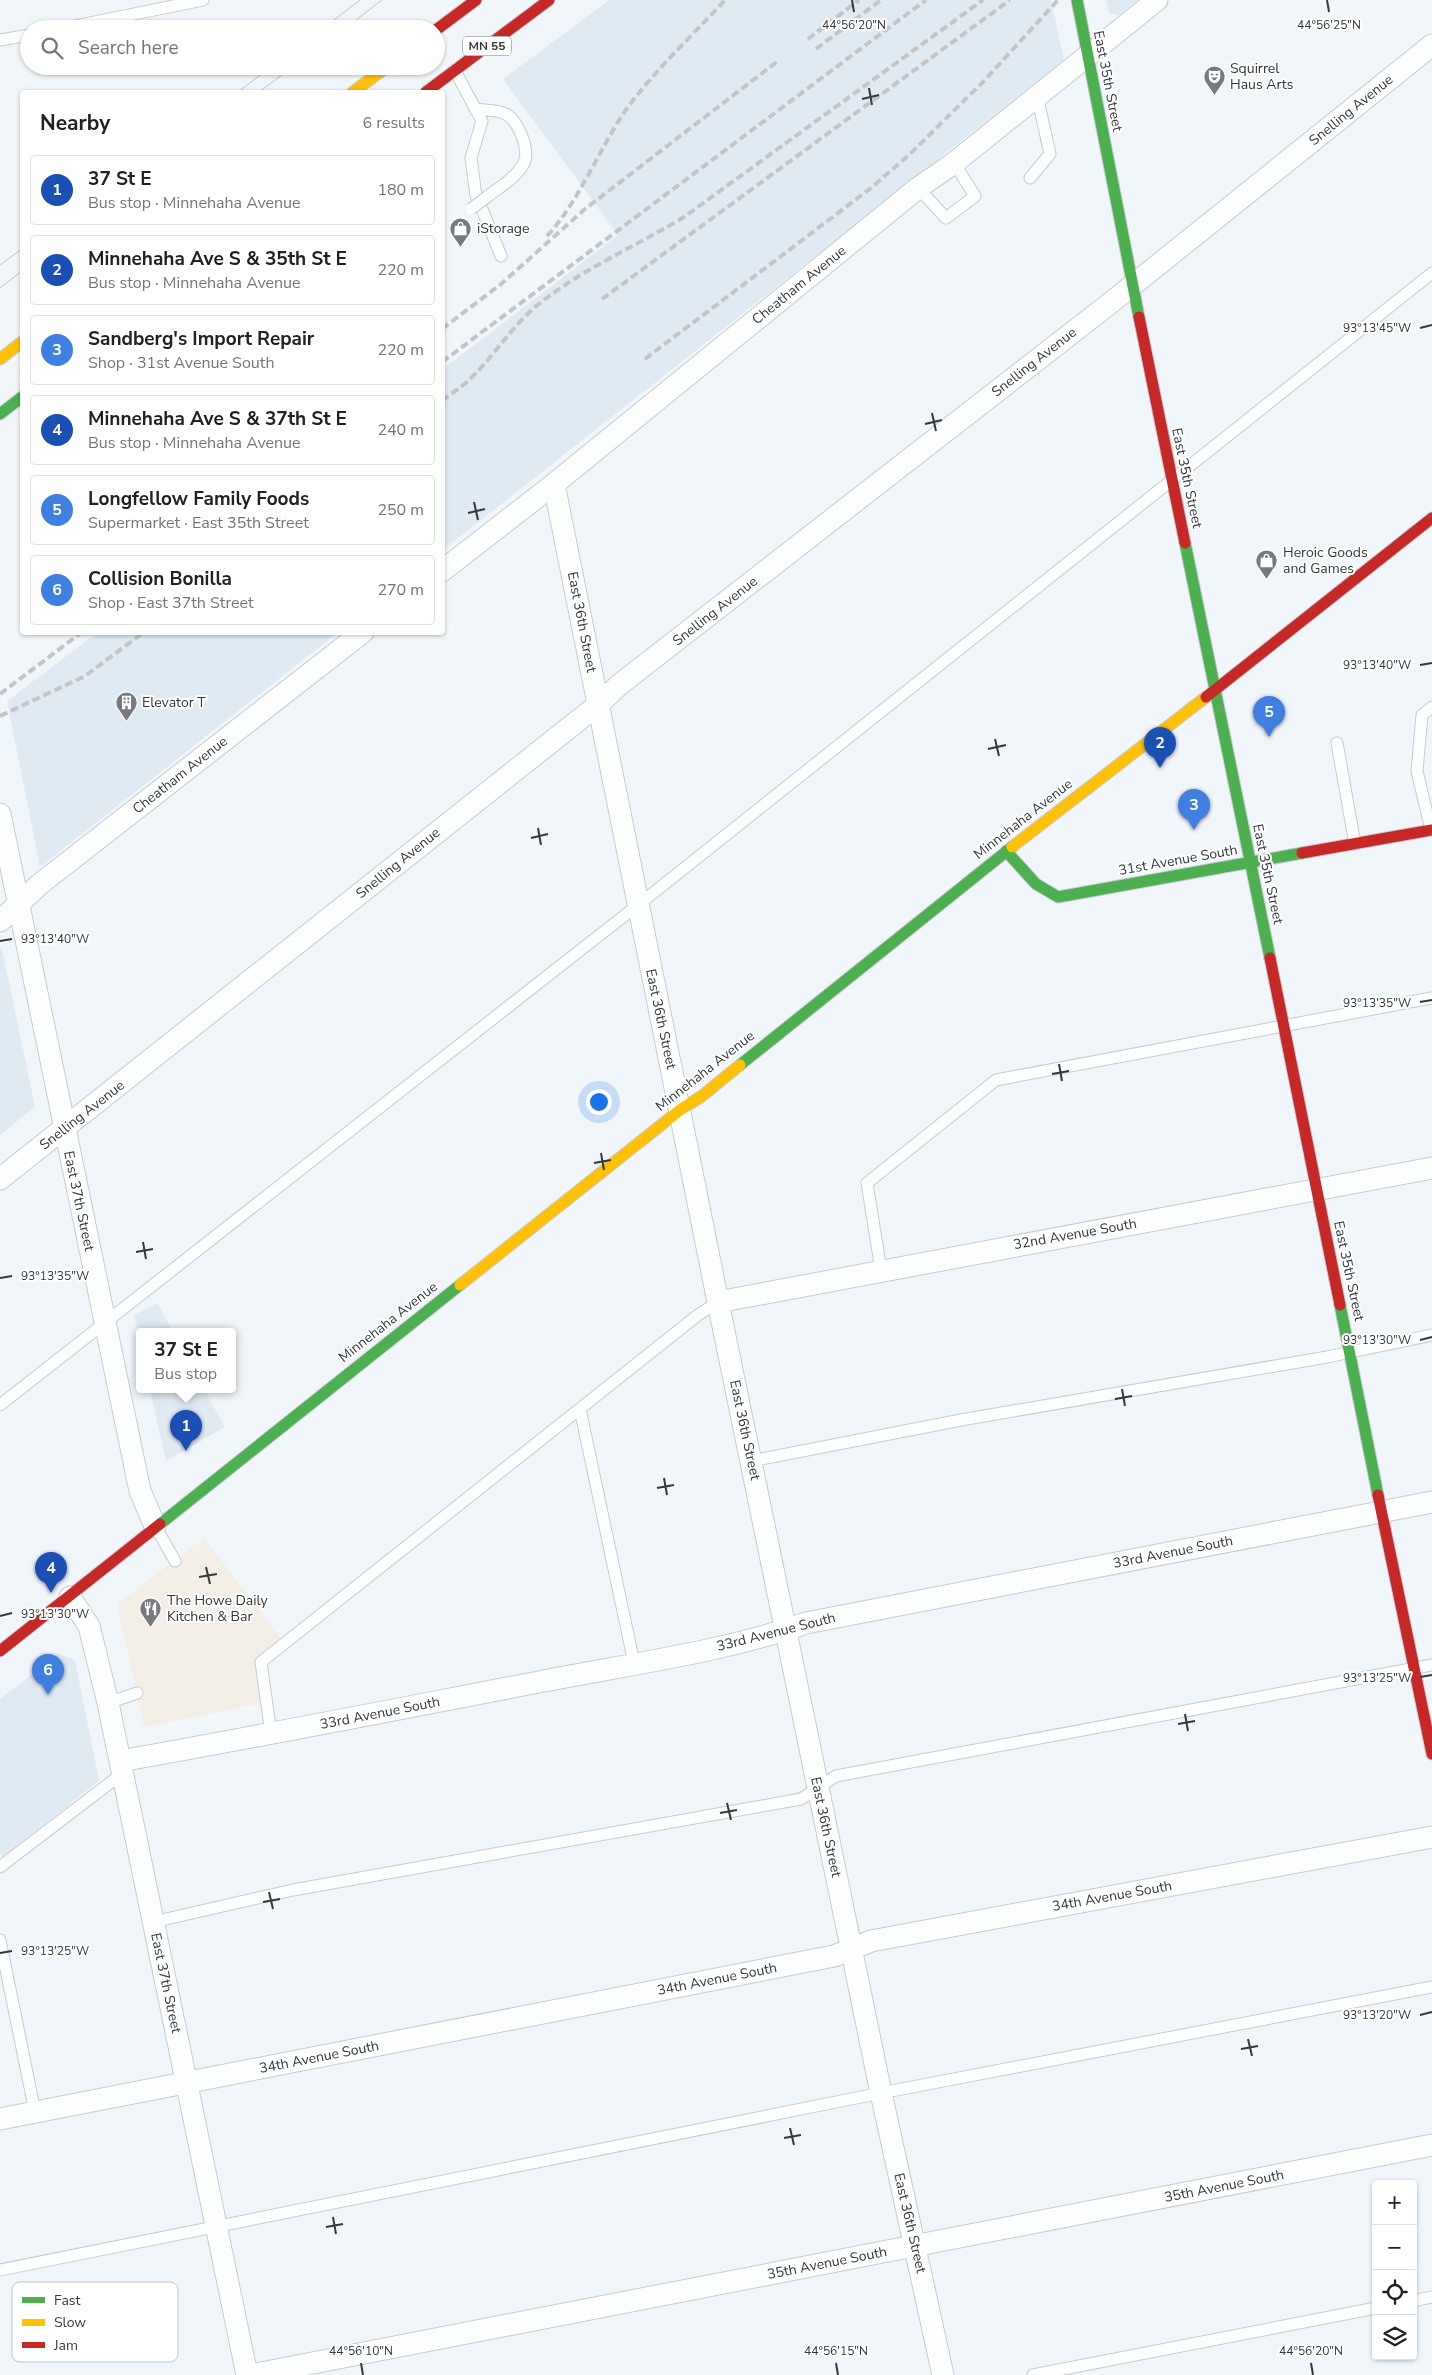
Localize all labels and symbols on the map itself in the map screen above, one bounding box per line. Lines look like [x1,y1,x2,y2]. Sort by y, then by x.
text: 44°56'20"N [822,17,886,33]
text: 44°56'25"N [1297,17,1361,33]
street label: East 35th Street [1089,29,1127,133]
road number: MN 55 [463,36,511,56]
place label: Squirrel Haus Arts [1230,59,1294,94]
theatre icon: Squirrel Haus Arts [1202,64,1226,95]
street label: Snelling Avenue [1305,70,1397,150]
shop icon: iStorage [449,216,473,247]
place label: iStorage [477,219,529,238]
street label: Cheatham Avenue [748,241,850,329]
text: 93°13'45"W [1343,320,1411,336]
street label: Snelling Avenue [988,323,1080,401]
street label: East 35th Street [1167,426,1207,530]
place label: Heroic Goods and Games [1283,543,1368,578]
shop icon: Heroic Goods and Games [1255,548,1279,579]
street label: East 36th Street [563,570,601,674]
street label: Snelling Avenue [669,572,761,650]
text: 93°13'40"W [1343,657,1411,673]
building icon: Elevator T [114,690,138,721]
place label: Elevator T [142,693,206,712]
pin: 5 [1253,696,1285,737]
pin: 2 [1144,727,1176,768]
street label: Cheatham Avenue [129,732,231,818]
street label: Minnehaha Avenue [970,774,1076,864]
pin: 3 [1178,789,1210,830]
street label: East 35th Street [1248,822,1288,926]
street label: Snelling Avenue [352,823,444,903]
street label: 31st Avenue South [1117,840,1239,880]
text: 93°13'40"W [21,931,89,947]
street label: East 36th Street [641,967,681,1071]
text: 93°13'35"W [1343,995,1411,1011]
street label: Minnehaha Avenue [652,1026,758,1116]
street label: Snelling Avenue [36,1076,128,1154]
your location [586,1089,612,1115]
street label: East 37th Street [59,1149,99,1253]
street label: 32nd Avenue South [1012,1214,1138,1254]
street label: East 35th Street [1329,1219,1369,1323]
text: 93°13'35"W [21,1268,89,1284]
street label: Minnehaha Avenue [335,1277,441,1367]
text: 93°13'30"W [1343,1332,1411,1348]
street label: East 36th Street [725,1378,765,1482]
pin: 1 [170,1410,202,1451]
street label: 33rd Avenue South [1111,1531,1235,1573]
pin: 4 [35,1552,67,1593]
place label: The Howe Daily Kitchen & Bar [167,1591,269,1626]
restaurant icon: The Howe Daily Kitchen & Bar [139,1596,163,1627]
text: 93°13'30"W [21,1606,89,1622]
street label: 33rd Avenue South [715,1608,837,1656]
pin: 6 [32,1654,64,1695]
text: 93°13'25"W [1343,1670,1411,1686]
street label: 33rd Avenue South [318,1692,442,1734]
street label: East 36th Street [806,1775,846,1879]
street label: 34th Avenue South [1050,1876,1174,1916]
street label: East 37th Street [146,1931,186,2035]
text: 93°13'25"W [21,1943,89,1959]
street label: 34th Avenue South [656,1958,778,2000]
text: 93°13'20"W [1343,2007,1411,2023]
street label: 34th Avenue South [258,2036,380,2078]
street label: 35th Avenue South [1163,2165,1285,2207]
street label: East 36th Street [889,2171,931,2275]
street label: 35th Avenue South [766,2242,888,2284]
legend [12,2282,178,2362]
text: Fast [54,2291,80,2310]
text: Slow [54,2313,86,2332]
text: Jam [53,2336,78,2355]
text: 44°56'10"N [329,2343,393,2359]
text: 44°56'15"N [804,2343,868,2359]
text: 44°56'20"N [1279,2343,1343,2359]

